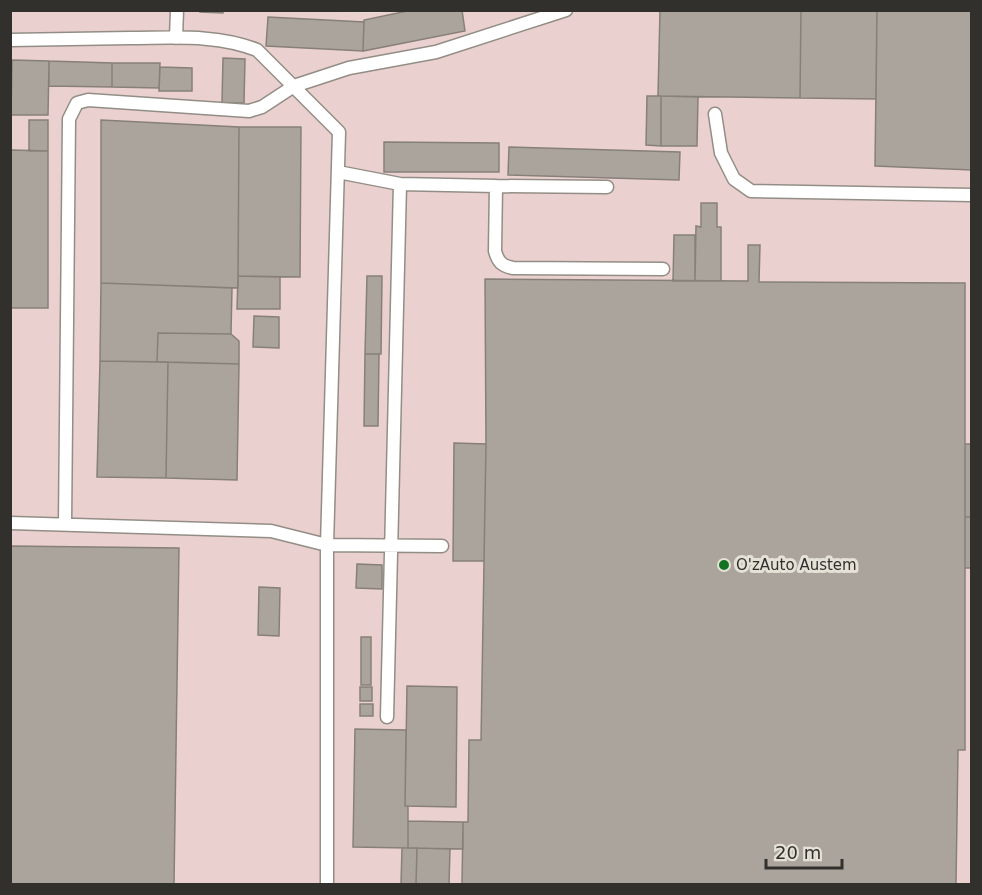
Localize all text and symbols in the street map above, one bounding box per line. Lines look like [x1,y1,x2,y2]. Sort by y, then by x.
place label: O'zAuto Austem [736,556,857,574]
marker: O'zAuto Austem [717,558,731,572]
scale bar [766,832,842,870]
text: 20 m [775,842,821,863]

